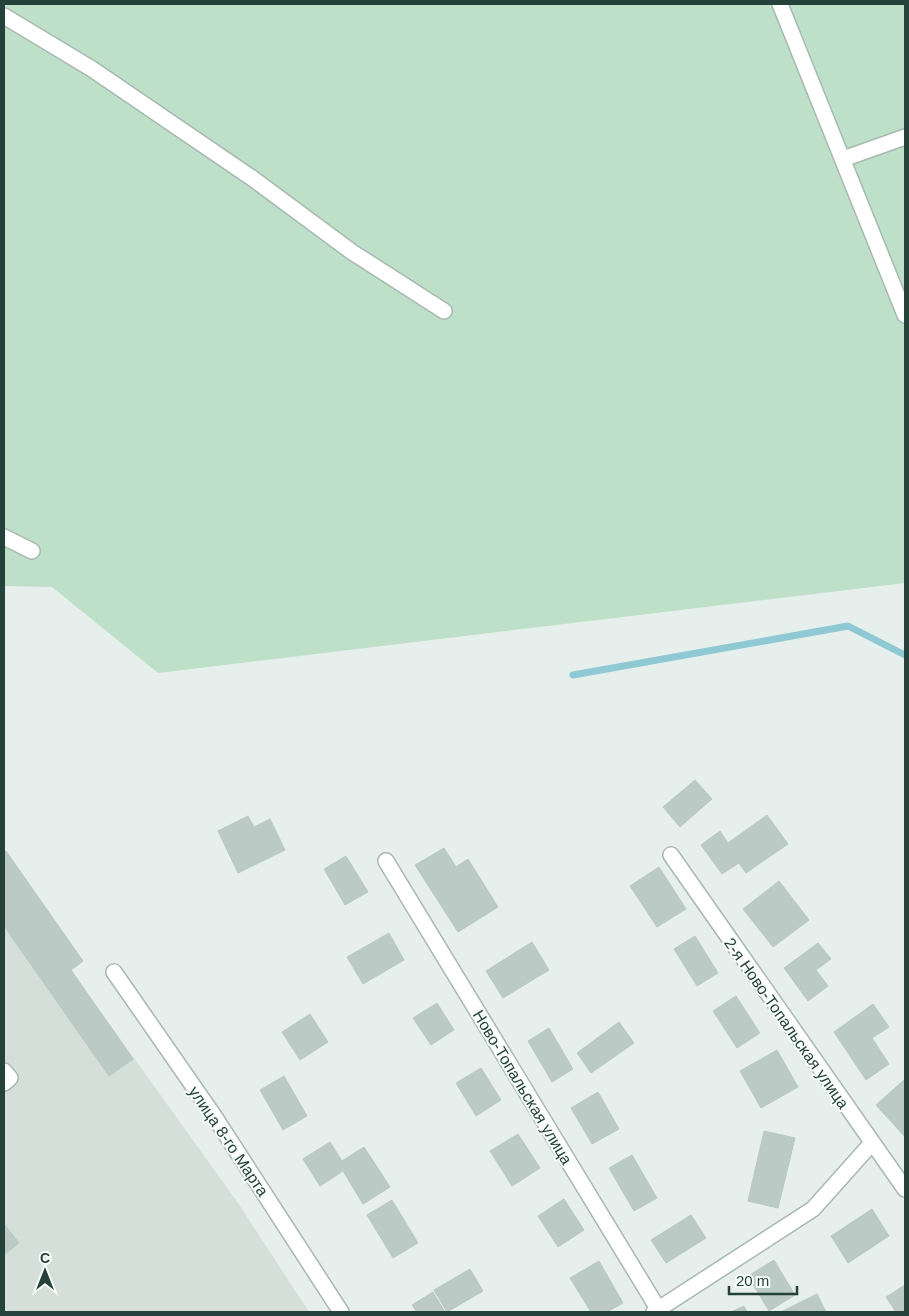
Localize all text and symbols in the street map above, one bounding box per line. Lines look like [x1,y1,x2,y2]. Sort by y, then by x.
street label: 2-я Ново-Топальская улица [721,935,852,1112]
street label: Ново-Топальская улица [470,1007,575,1168]
street label: улица 8-го Марта [186,1083,272,1199]
north arrow [20,1246,70,1296]
text: С [40,1250,50,1266]
scale bar [729,1264,796,1296]
text: 20 m [736,1272,769,1289]

